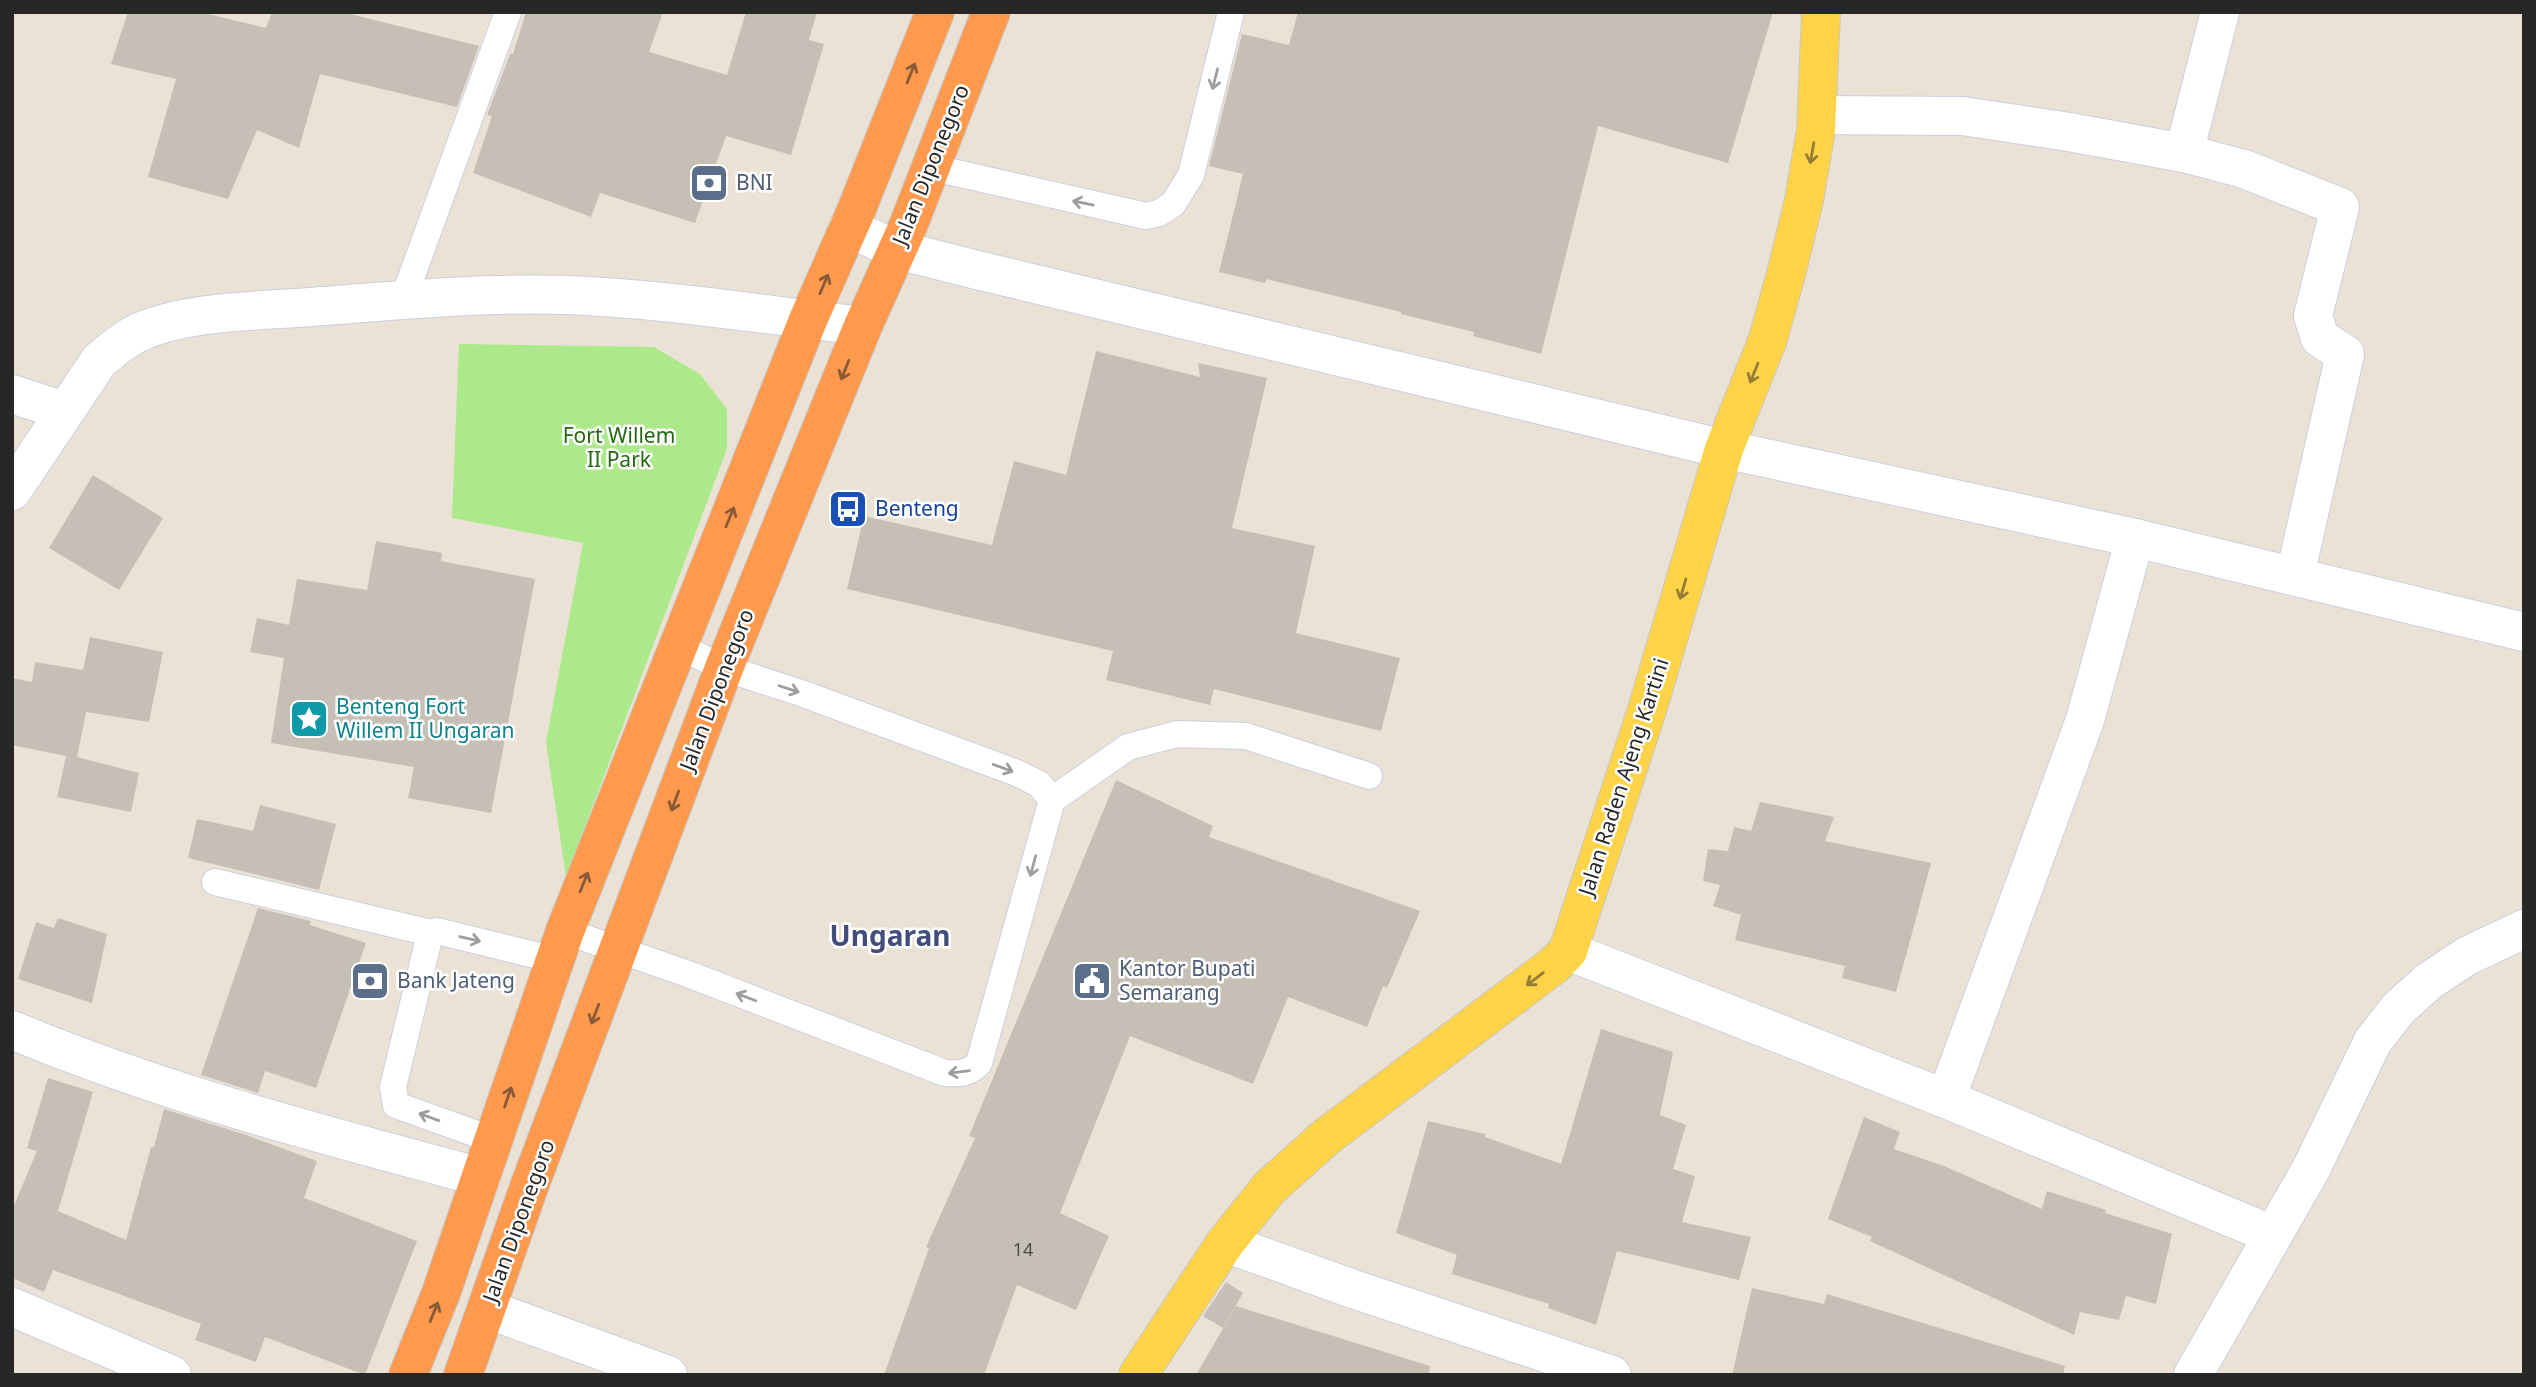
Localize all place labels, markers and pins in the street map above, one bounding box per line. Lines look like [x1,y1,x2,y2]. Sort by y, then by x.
bank icon: BNI [688,162,730,204]
place label: BNI [736,168,773,196]
bus stop icon: Benteng [827,488,869,530]
place label: Benteng [875,494,959,522]
place label: Benteng Fort Willem II Ungaran [336,692,514,744]
place icon: Benteng Fort Willem II Ungaran [288,698,330,740]
place label: Kantor Bupati Semarang [1119,954,1256,1006]
bank icon: Bank Jateng [349,960,391,1002]
public building icon: Kantor Bupati Semarang [1071,960,1113,1002]
place label: Bank Jateng [397,966,515,994]

